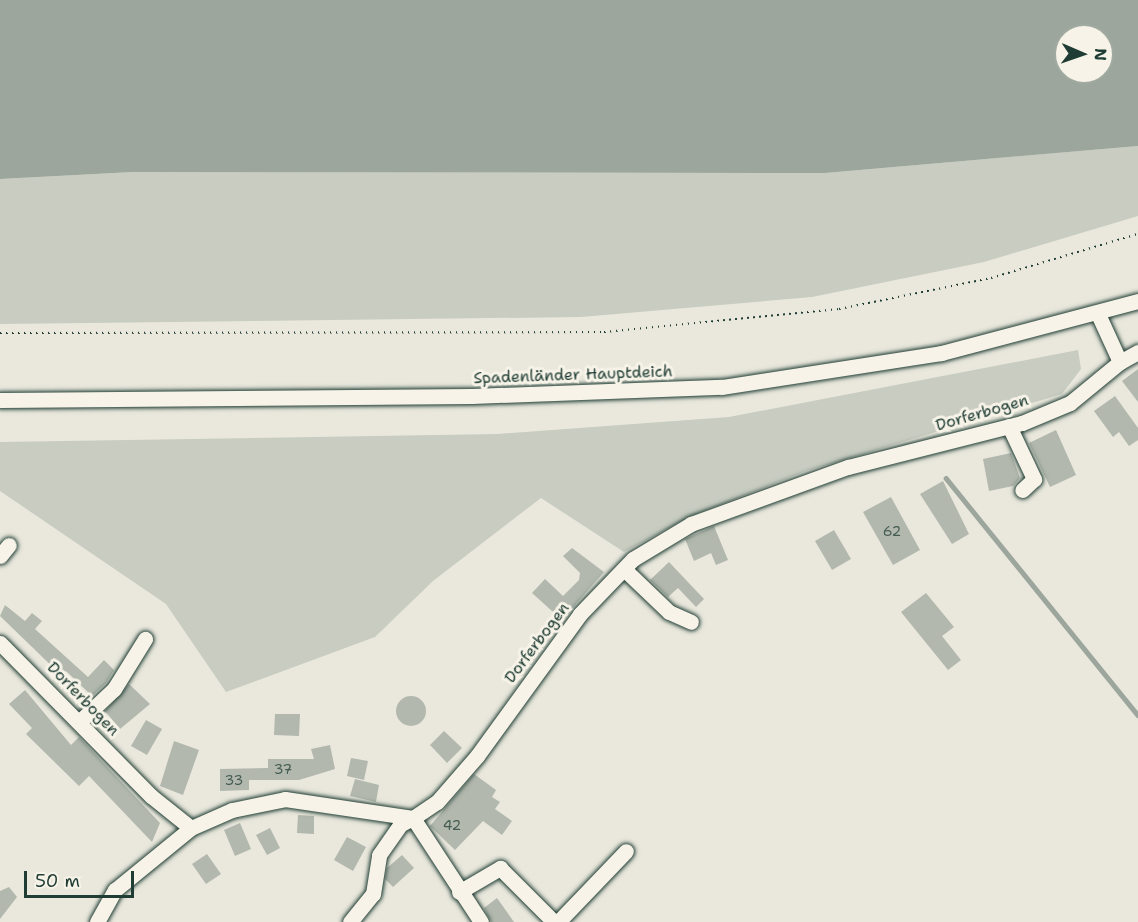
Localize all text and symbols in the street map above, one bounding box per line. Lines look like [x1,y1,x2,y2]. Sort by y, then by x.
north arrow [1054,24,1114,84]
text: N [1090,48,1111,61]
street label: Spadenländer Hauptdeich [473,362,673,388]
street label: Dorferbogen [933,391,1031,435]
house number: 62 [883,523,901,539]
street label: Dorferbogen [501,599,573,687]
street label: Dorferbogen [43,658,123,740]
house number: 37 [274,761,292,777]
house number: 33 [225,772,243,788]
house number: 42 [443,817,461,833]
scale bar [27,859,136,897]
text: 50 m [35,869,80,893]

